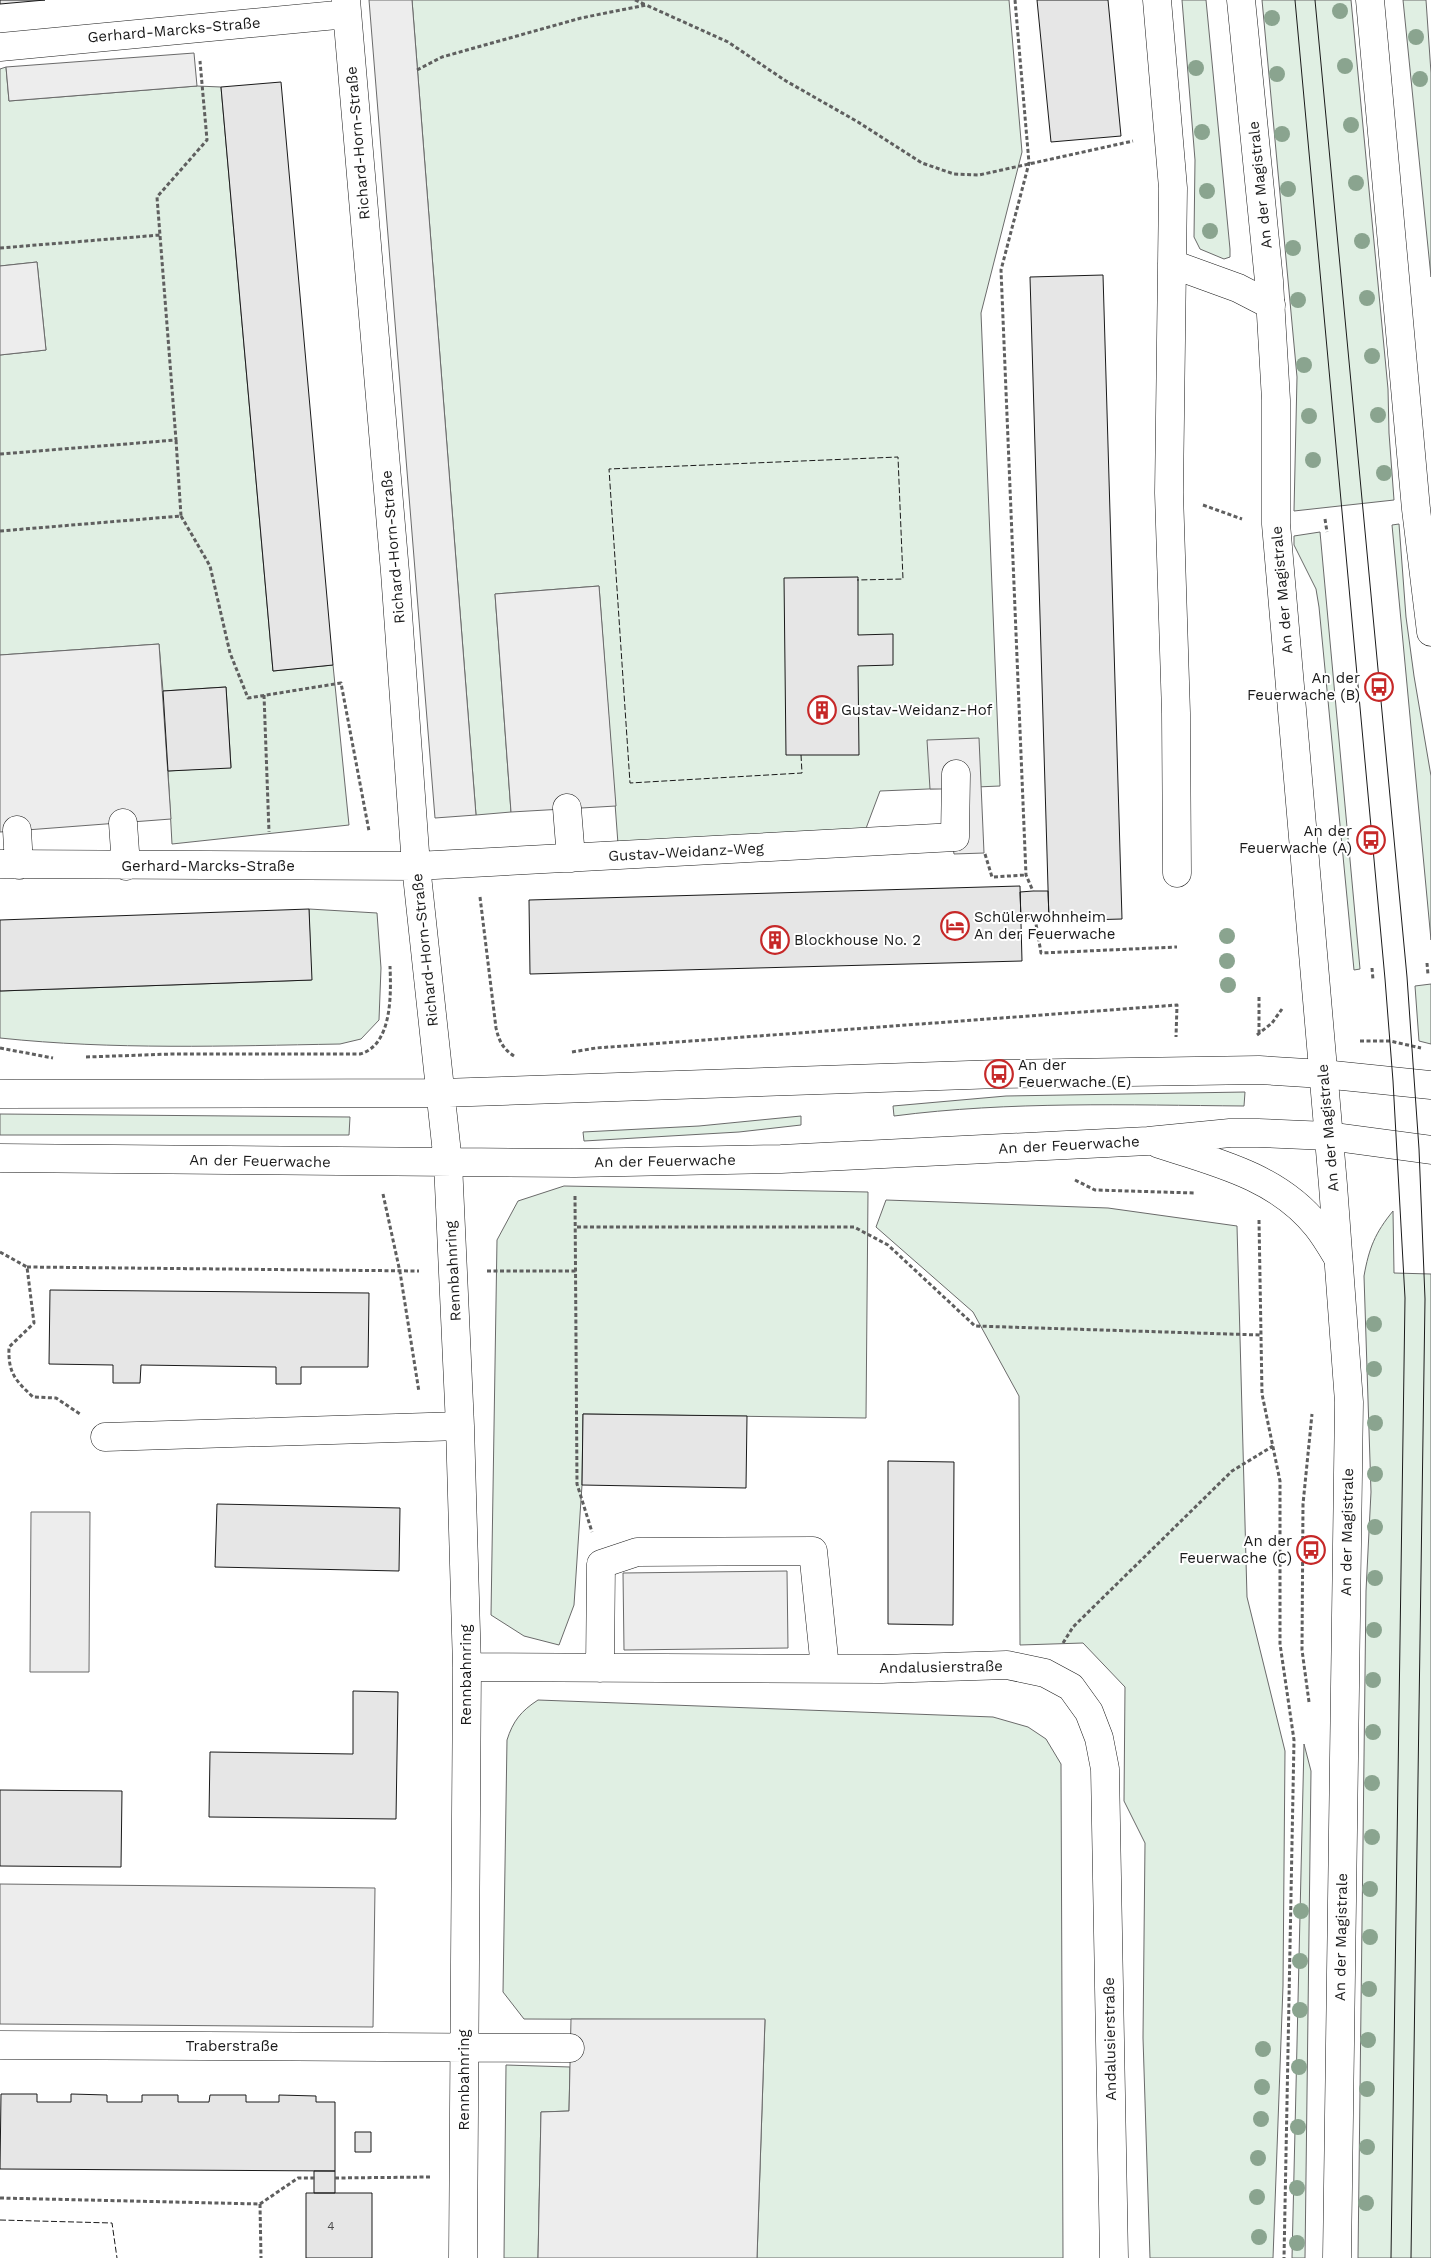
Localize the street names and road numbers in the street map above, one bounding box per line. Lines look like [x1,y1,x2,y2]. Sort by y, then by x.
street label: Gerhard-Marcks-Straße [87,13,261,47]
street label: Richard-Horn-Straße [342,66,374,220]
street label: An der Magistrale [1244,120,1276,250]
street label: Richard-Horn-Straße [377,470,409,624]
street label: An der Magistrale [1267,525,1297,655]
street label: Gustav-Weidanz-Weg [608,839,764,865]
street label: Gerhard-Marcks-Straße [121,857,295,875]
street label: Richard-Horn-Straße [408,873,442,1027]
street label: An der Magistrale [1313,1063,1343,1193]
street label: An der Feuerwache [998,1132,1140,1158]
street label: An der Feuerwache [189,1151,331,1171]
street label: An der Feuerwache [594,1151,736,1171]
street label: Rennbahnring [441,1220,465,1322]
street label: An der Magistrale [1337,1468,1357,1596]
street label: Rennbahnring [457,1625,475,1725]
street label: Andalusierstraße [879,1657,1003,1677]
street label: An der Magistrale [1331,1873,1351,2001]
street label: Andalusierstraße [1100,1977,1120,2101]
street label: Rennbahnring [455,2030,473,2130]
street label: Traberstraße [186,2037,278,2055]

